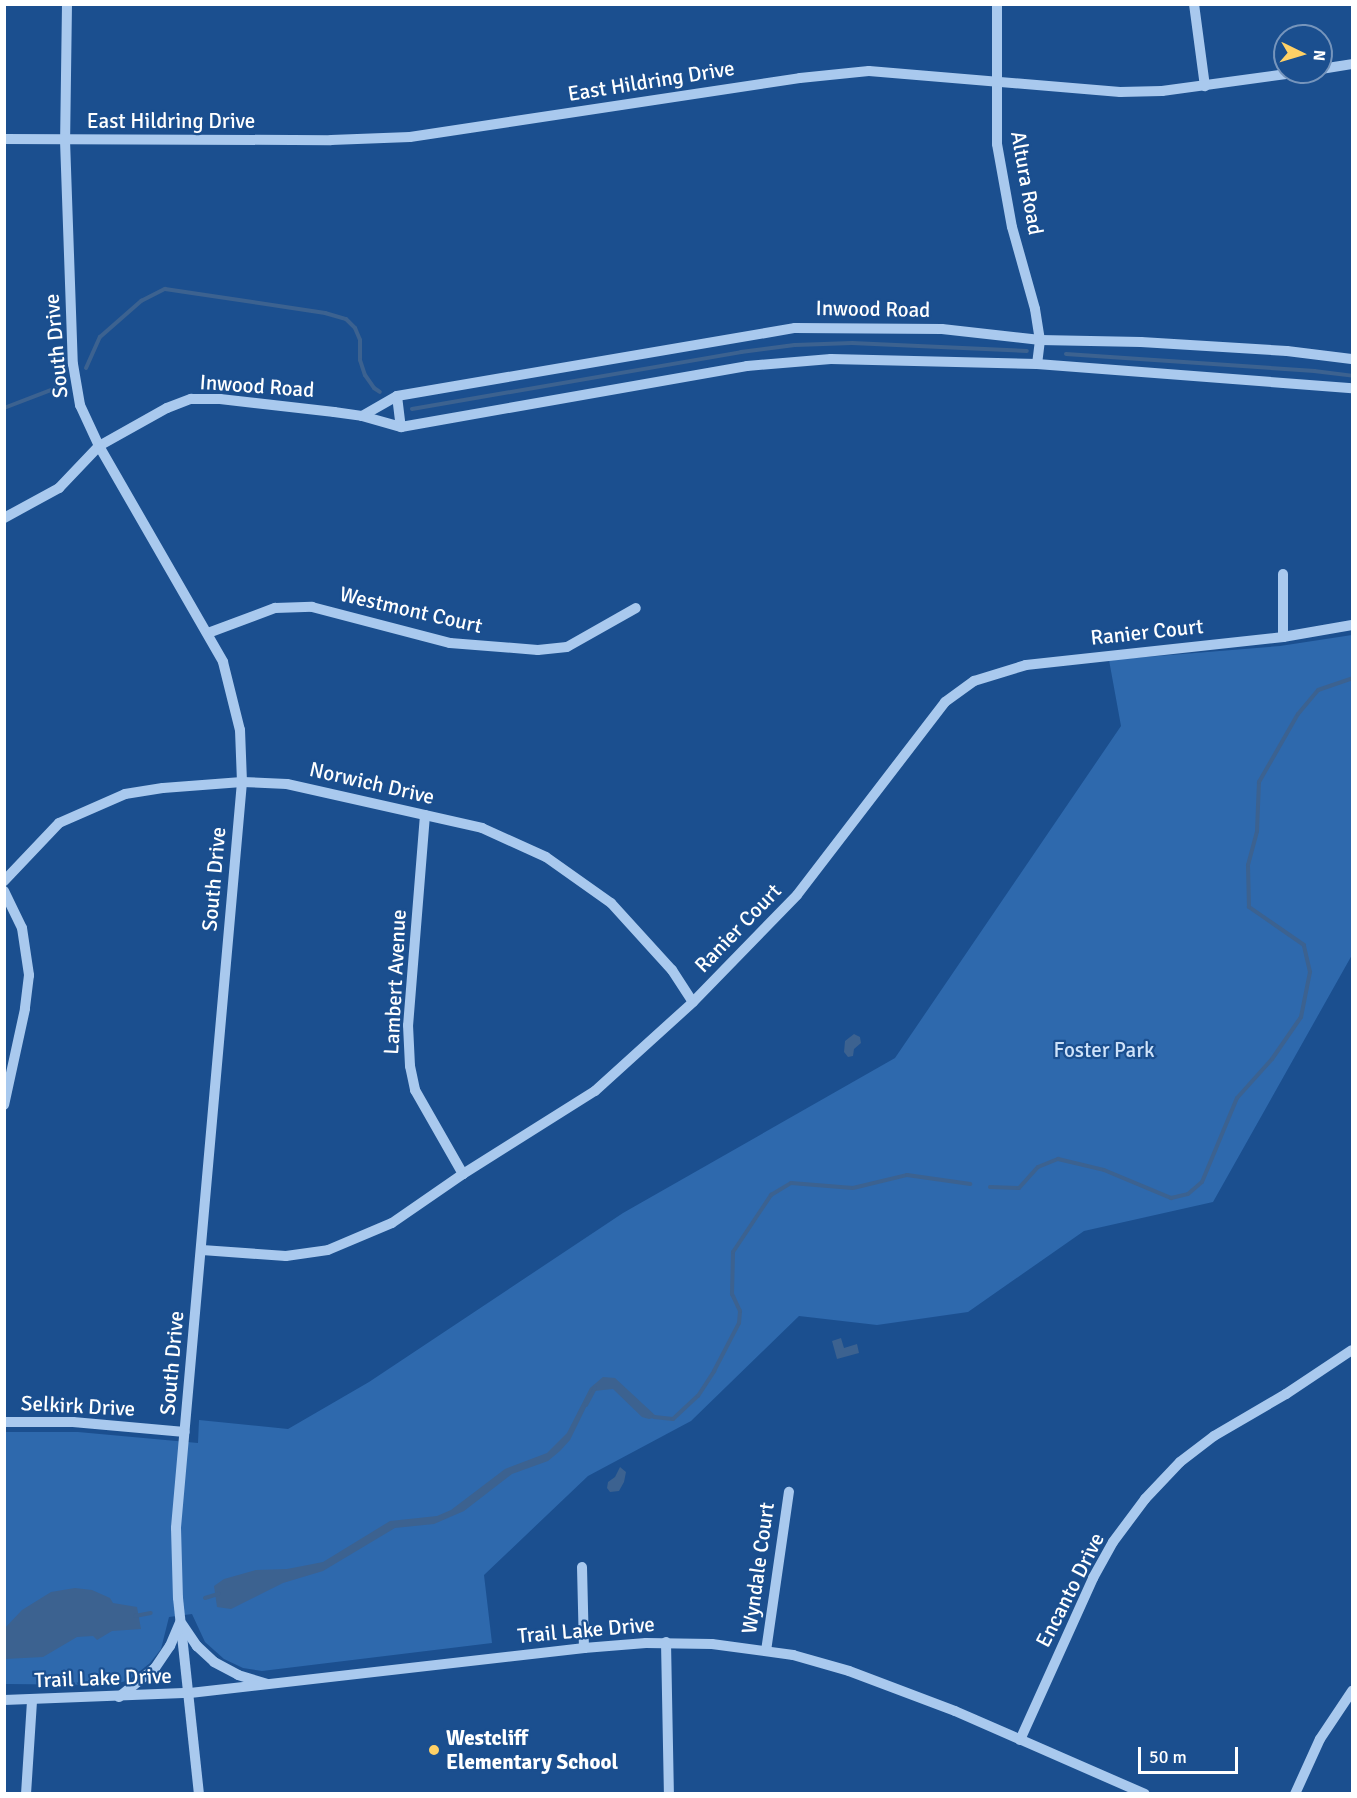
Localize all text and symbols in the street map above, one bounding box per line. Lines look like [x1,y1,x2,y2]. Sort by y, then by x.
north arrow [1273,24,1333,84]
text: N [1308,49,1329,62]
street label: East Hildring Drive [566,55,736,107]
street label: East Hildring Drive [87,108,255,134]
street label: Altura Road [1005,129,1049,237]
street label: South Drive [39,293,73,399]
street label: Inwood Road [815,295,931,323]
street label: Inwood Road [199,369,315,403]
street label: Westmont Court [337,581,485,639]
street label: Ranier Court [1089,614,1205,650]
street label: Norwich Drive [307,756,437,810]
street label: South Drive [197,826,231,932]
street label: Ranier Court [689,878,787,978]
street label: Lambert Avenue [379,909,411,1055]
park label: Foster Park [1054,1037,1154,1063]
street label: South Drive [155,1310,189,1416]
street label: Selkirk Drive [20,1390,136,1422]
street label: Wyndale Court [736,1501,780,1635]
street label: Encanto Drive [1030,1529,1110,1651]
street label: Trail Lake Drive [516,1611,656,1649]
street label: Trail Lake Drive [34,1663,172,1693]
place label: Westcliff Elementary School [446,1725,618,1775]
scale bar [1141,1735,1242,1773]
marker: Westcliff Elementary School [427,1743,441,1757]
text: 50 m [1149,1746,1187,1768]

